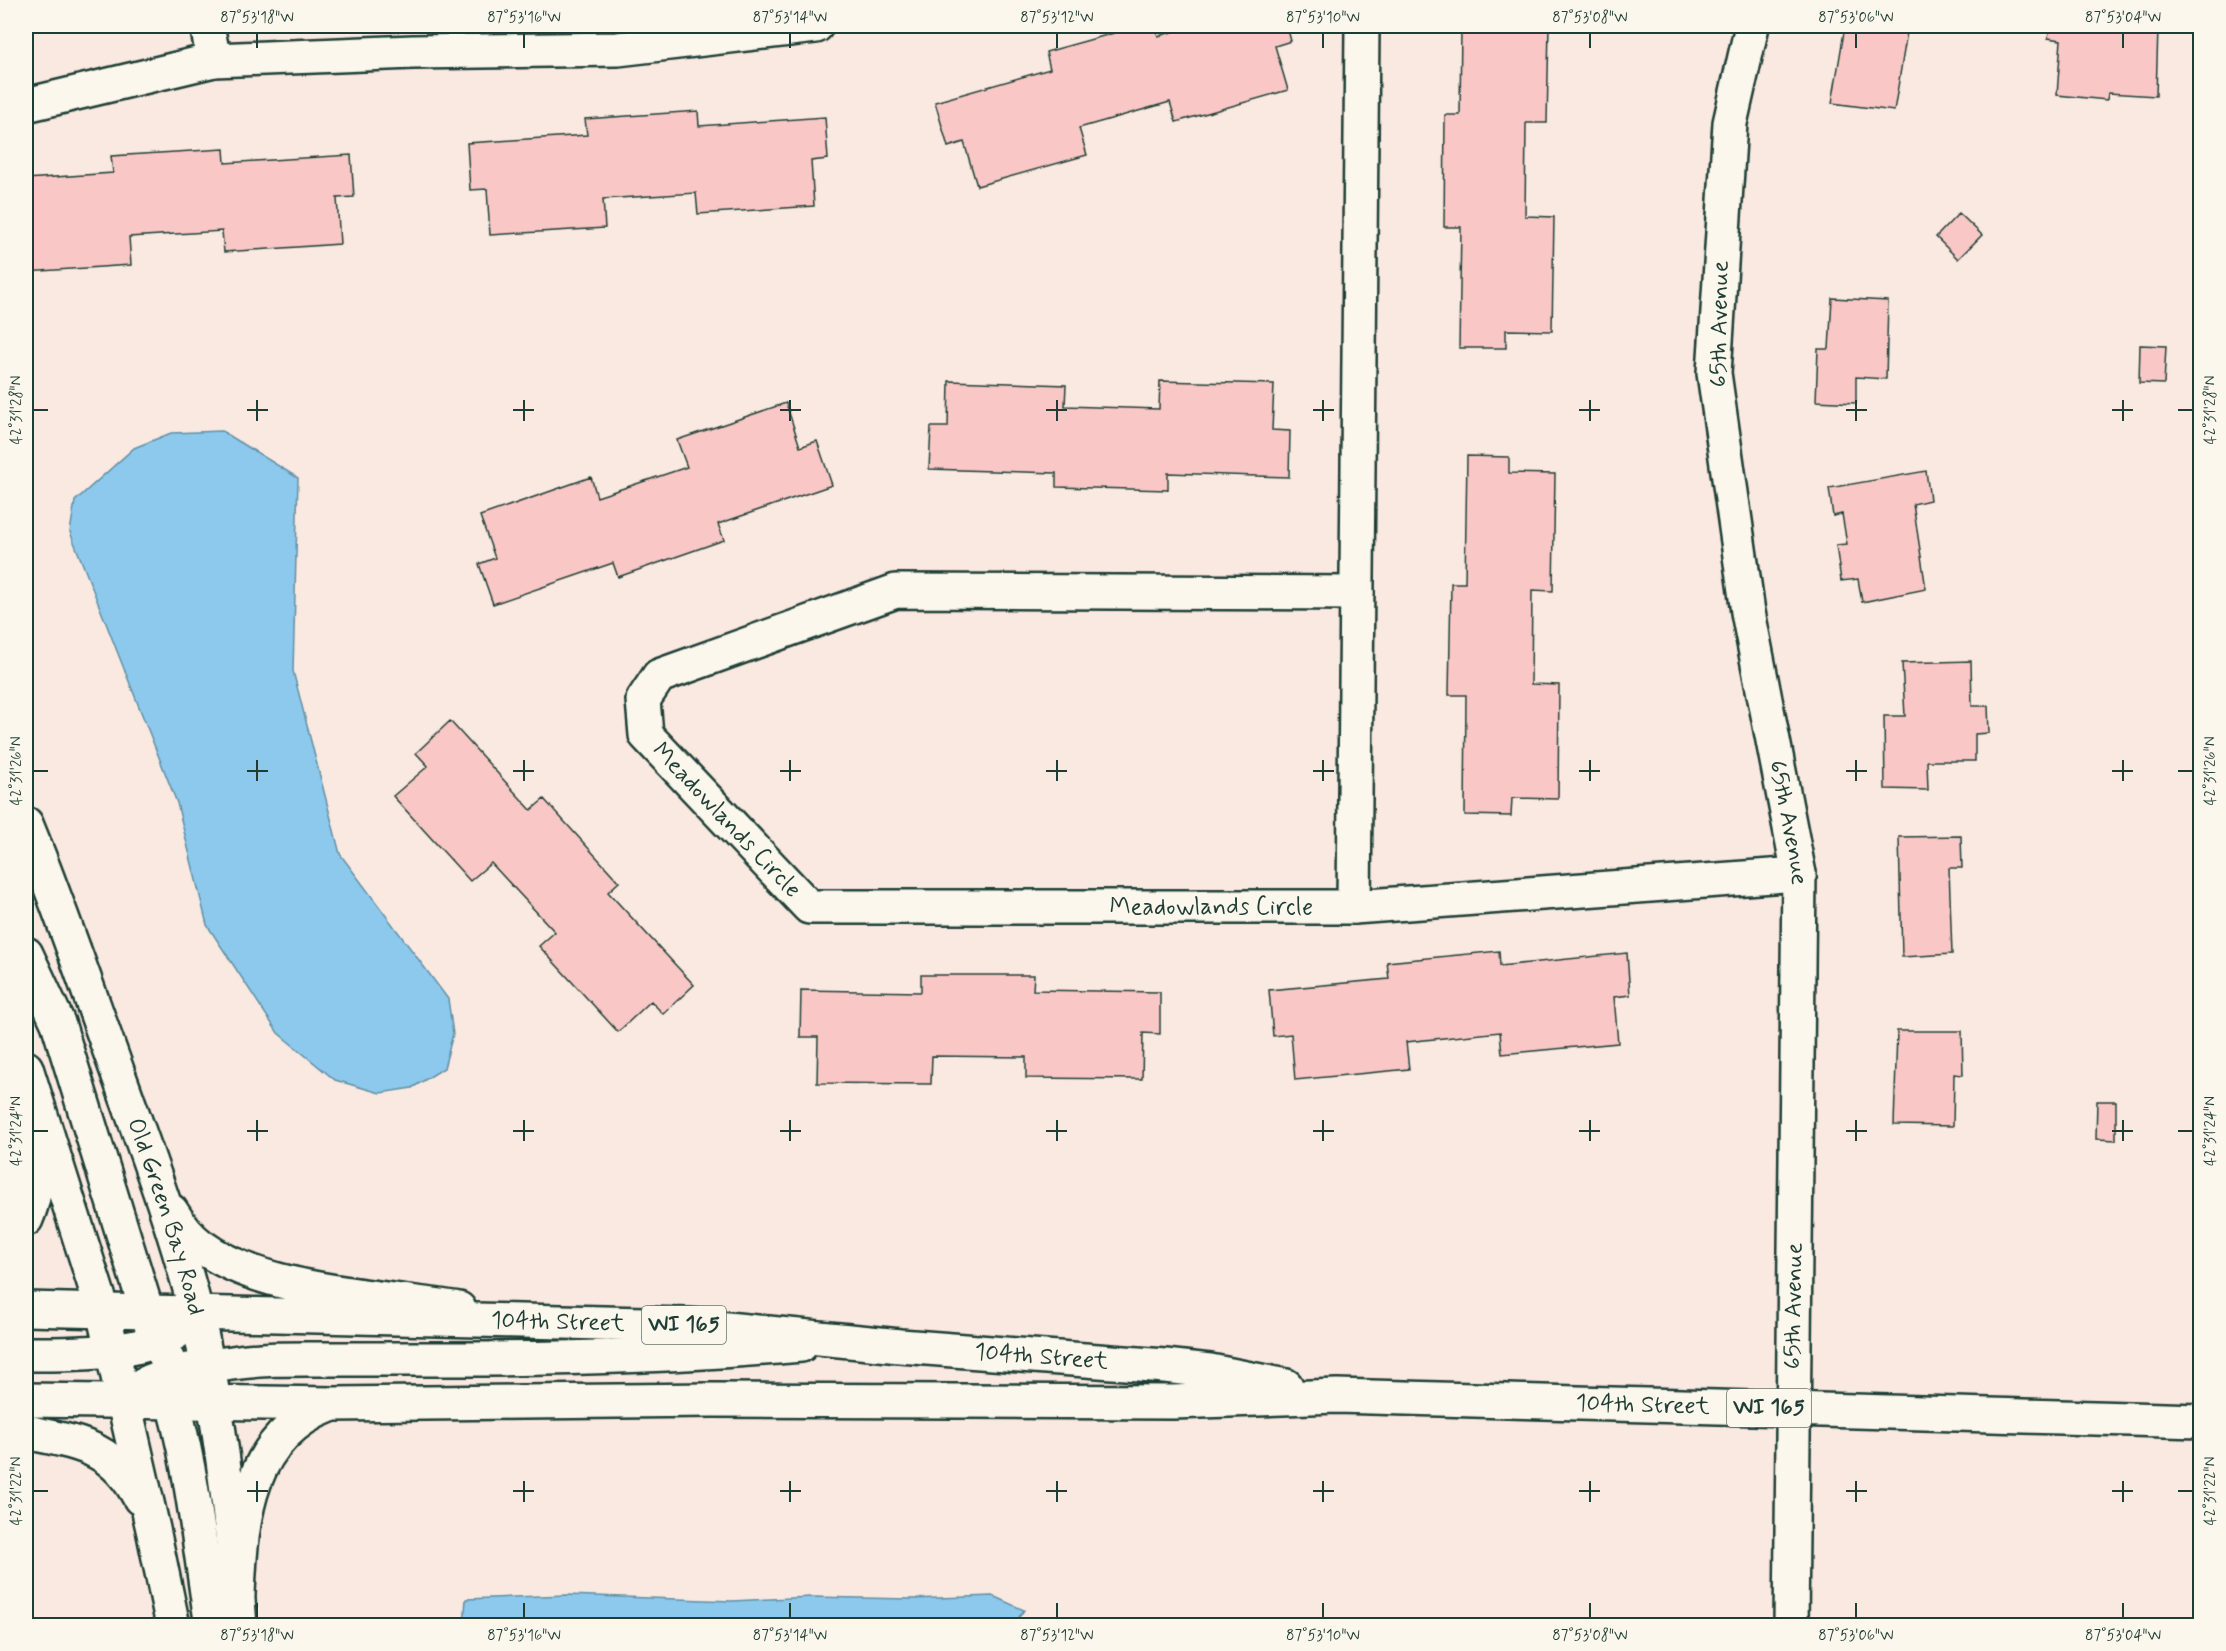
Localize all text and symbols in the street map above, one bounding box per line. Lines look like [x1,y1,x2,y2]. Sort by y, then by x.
text: 87°53'18"W [220,8,294,28]
text: 87°53'16"W [487,8,561,28]
text: 87°53'14"W [753,8,827,28]
text: 87°53'12"W [1020,8,1094,28]
text: 87°53'10"W [1286,8,1360,28]
text: 87°53'08"W [1552,8,1628,28]
text: 87°53'06"W [1818,8,1894,28]
text: 87°53'04"W [2085,8,2161,28]
street label: 65th Avenue [1703,260,1737,388]
text: 42°31'28"N [7,375,27,445]
text: 42°31'28"N [2201,375,2221,445]
text: 42°31'26"N [7,736,27,806]
street label: Meadowlands Circle [645,736,808,905]
text: 42°31'26"N [2201,736,2221,806]
street label: 65th Avenue [1762,757,1815,886]
street label: Meadowlands Circle [1109,892,1313,923]
text: 42°31'24"N [7,1096,27,1166]
text: 42°31'24"N [2201,1096,2221,1166]
street label: Old Green Bay Road [120,1114,212,1318]
street label: 65th Avenue [1777,1242,1811,1370]
street label: 104th Street [490,1305,625,1339]
road number: WI 165 [642,1306,726,1344]
street label: 104th Street [973,1336,1109,1377]
street label: 104th Street [1575,1387,1710,1422]
road number: WI 165 [1727,1389,1811,1427]
text: 42°31'22"N [7,1457,27,1525]
text: 42°31'22"N [2201,1457,2221,1525]
text: 87°53'18"W [220,1626,294,1646]
text: 87°53'16"W [487,1626,561,1646]
text: 87°53'14"W [753,1626,827,1646]
text: 87°53'12"W [1020,1626,1094,1646]
text: 87°53'10"W [1286,1626,1360,1646]
text: 87°53'08"W [1552,1626,1628,1646]
text: 87°53'06"W [1818,1626,1894,1646]
text: 87°53'04"W [2085,1626,2161,1646]

